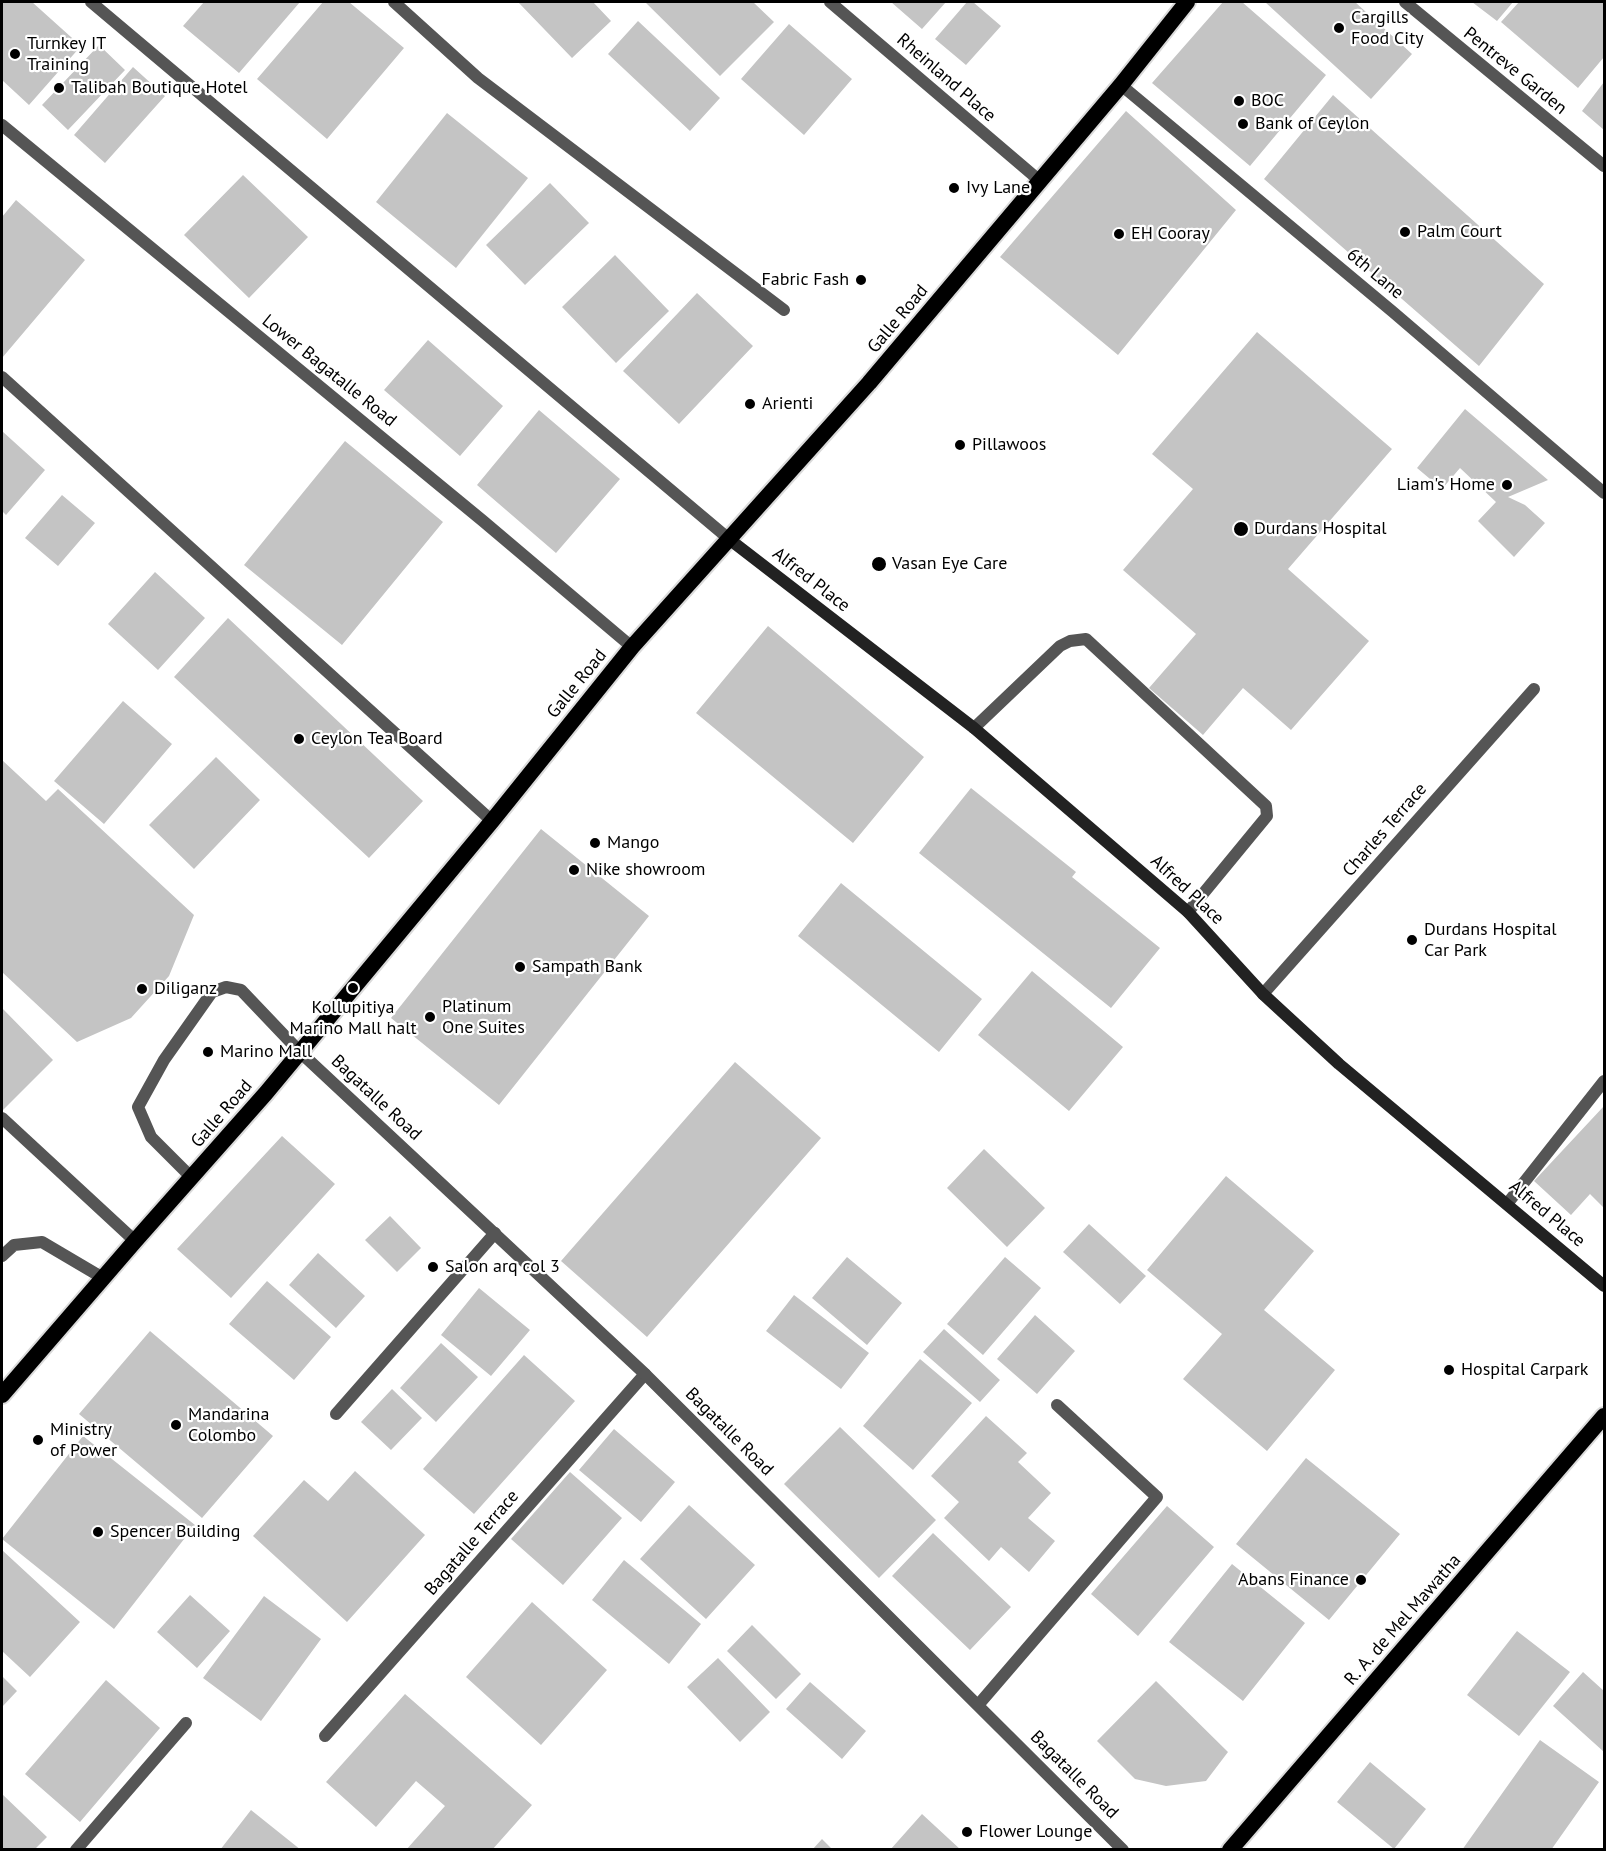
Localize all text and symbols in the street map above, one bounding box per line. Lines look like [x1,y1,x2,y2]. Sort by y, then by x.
place label: Cargills Food City [1351,7,1424,50]
marker: Cargills Food City [1332,21,1346,35]
street label: Pentreve Garden [1459,23,1571,119]
street label: Rheinland Place [892,29,1000,127]
place label: Turnkey IT Training [27,33,106,76]
marker: Turnkey IT Training [8,47,22,61]
place label: Talibah Boutique Hotel [71,77,248,99]
marker: Talibah Boutique Hotel [52,81,66,95]
place label: BOC [1251,90,1284,112]
marker: BOC [1232,94,1246,108]
place label: Bank of Ceylon [1255,113,1369,135]
marker: Bank of Ceylon [1236,117,1250,131]
place label: Ivy Lane [966,177,1030,199]
marker: Ivy Lane [947,181,961,195]
place label: Palm Court [1417,221,1502,243]
place label: EH Cooray [1131,223,1210,245]
marker: Palm Court [1398,225,1412,239]
marker: EH Cooray [1112,227,1126,241]
street label: 6th Lane [1342,244,1408,304]
place label: Fabric Fash [762,269,849,291]
marker: Fabric Fash [854,273,868,287]
street label: Galle Road [863,280,933,358]
street label: Lower Bagatalle Road [258,310,400,432]
place label: Arienti [762,393,813,415]
marker: Arienti [743,397,757,411]
place label: Pillawoos [972,434,1046,456]
marker: Pillawoos [953,438,967,452]
place label: Liam's Home [1397,474,1495,496]
marker: Liam's Home [1500,478,1514,492]
place label: Durdans Hospital [1254,518,1387,540]
marker: Durdans Hospital [1232,520,1250,538]
street label: Alfred Place [768,543,854,617]
place label: Vasan Eye Care [892,553,1007,575]
marker: Vasan Eye Care [870,555,888,573]
street label: Galle Road [543,645,611,723]
place label: Ceylon Tea Board [311,728,443,750]
marker: Ceylon Tea Board [292,732,306,746]
street label: Charles Terrace [1339,779,1431,881]
place label: Mango [607,832,659,854]
marker: Mango [588,836,602,850]
street label: Alfred Place [1146,851,1228,929]
place label: Nike showroom [586,859,705,881]
marker: Nike showroom [567,863,581,877]
place label: Durdans Hospital Car Park [1424,919,1557,962]
marker: Durdans Hospital Car Park [1405,933,1419,947]
place label: Sampath Bank [532,956,642,978]
marker: Sampath Bank [513,960,527,974]
place label: Diliganz [154,978,217,1000]
marker: Kollupitiya Marino Mall halt [346,981,360,995]
marker: Diliganz [135,982,149,996]
place label: Platinum One Suites [442,996,525,1038]
place label: Kollupitiya Marino Mall halt [289,997,417,1040]
marker: Platinum One Suites [423,1010,437,1024]
place label: Marino Mall [220,1041,312,1063]
marker: Marino Mall [201,1045,215,1059]
street label: Bagatalle Road [326,1051,426,1145]
street label: Galle Road [187,1076,257,1152]
street label: Alfred Place [1505,1176,1589,1252]
place label: Salon arq col 3 [445,1256,560,1278]
marker: Salon arq col 3 [426,1260,440,1274]
place label: Hospital Carpark [1461,1359,1588,1381]
marker: Hospital Carpark [1442,1363,1456,1377]
street label: Bagatalle Road [680,1383,778,1481]
place label: Mandarina Colombo [188,1404,269,1446]
marker: Mandarina Colombo [169,1418,183,1432]
place label: Ministry of Power [50,1419,117,1462]
marker: Ministry of Power [31,1433,45,1447]
street label: Bagatalle Terrace [420,1486,524,1600]
place label: Spencer Building [110,1521,240,1543]
marker: Spencer Building [91,1525,105,1539]
street label: R. A. de Mel Mawatha [1340,1550,1466,1690]
place label: Abans Finance [1238,1569,1349,1591]
marker: Abans Finance [1354,1573,1368,1587]
street label: Bagatalle Road [1025,1726,1123,1824]
place label: Flower Lounge [979,1821,1092,1843]
marker: Flower Lounge [960,1825,974,1839]

